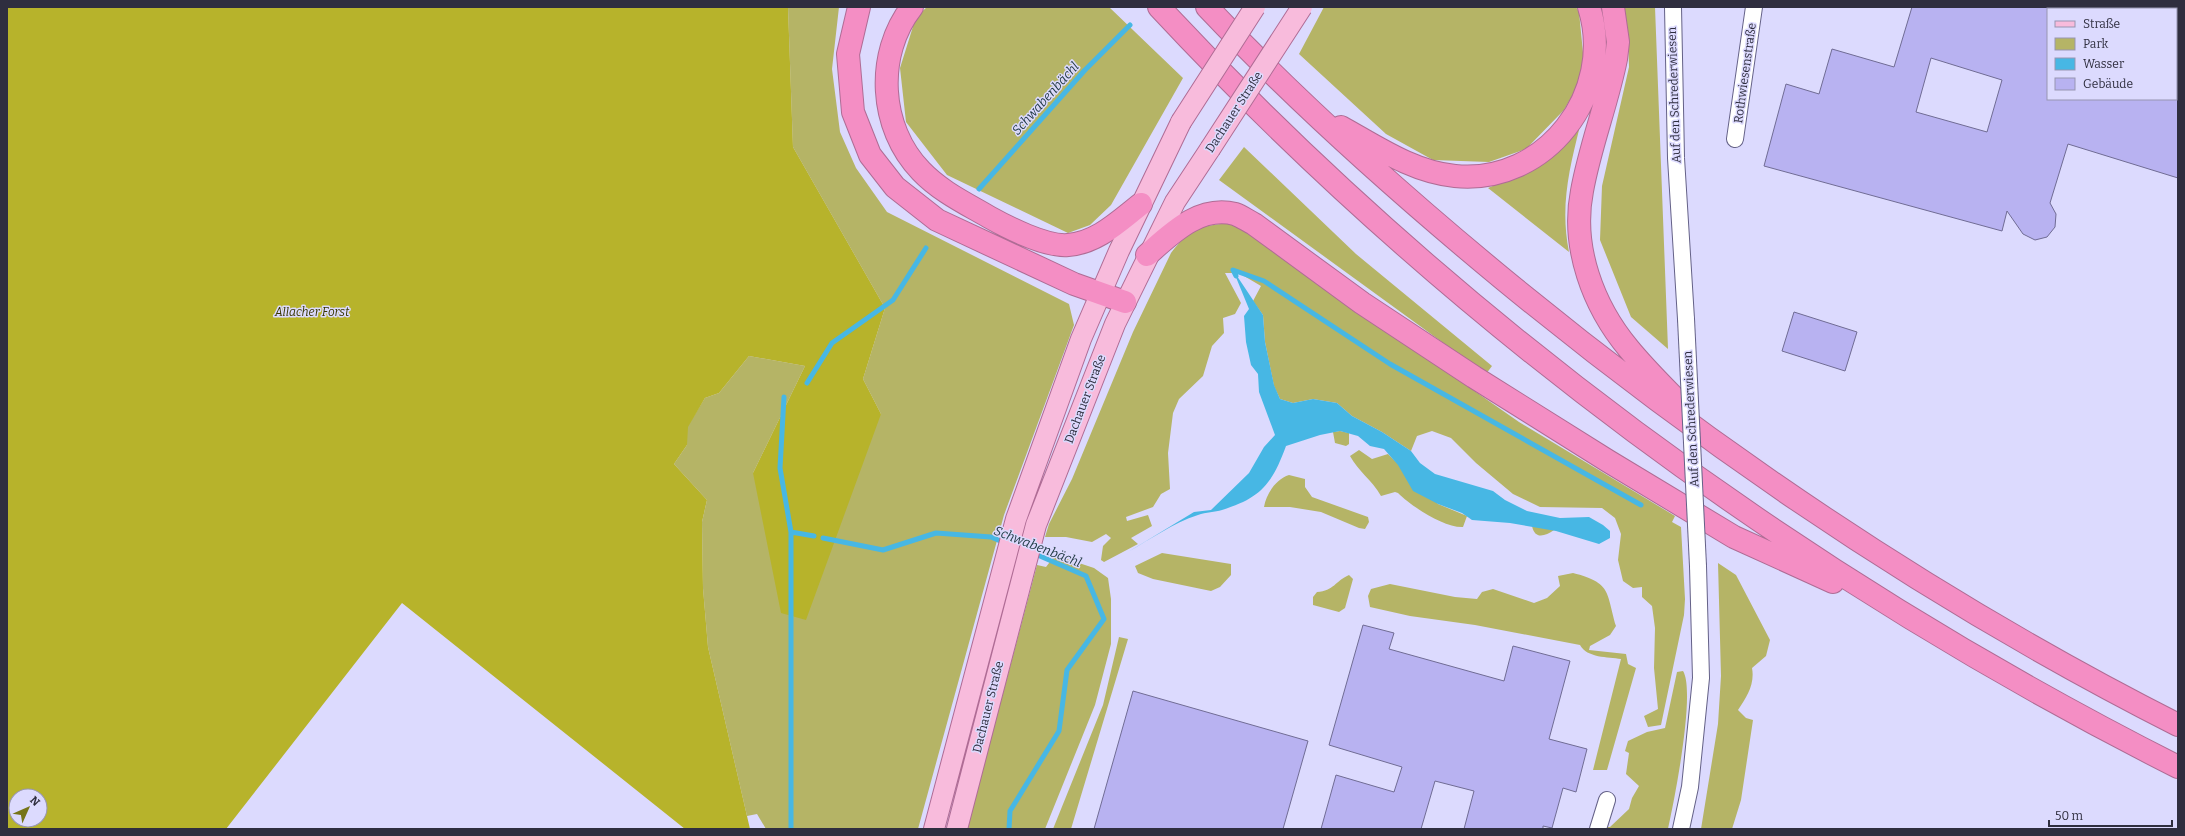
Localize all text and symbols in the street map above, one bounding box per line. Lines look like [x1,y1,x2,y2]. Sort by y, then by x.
legend [2047,8,2177,100]
text: Straße [2083,17,2120,31]
street label: Rothwiesenstraße [1731,22,1759,124]
street label: Auf den Schrederwiesen [1665,26,1683,163]
text: Park [2083,37,2109,51]
text: Wasser [2083,57,2125,71]
water label: Schwabenbächl [1009,59,1082,138]
street label: Dachauer Straße [1203,69,1265,155]
text: Gebäude [2083,77,2133,91]
park label: Allacher Forst [274,305,350,319]
street label: Auf den Schrederwiesen [1680,350,1702,488]
street label: Dachauer Straße [1062,353,1108,445]
water label: Schwabenbächl [992,523,1084,570]
street label: Dachauer Straße [970,660,1006,754]
north arrow [8,788,48,828]
text: N [27,794,43,809]
scale bar [2049,802,2172,828]
text: 50 m [2055,809,2084,823]

